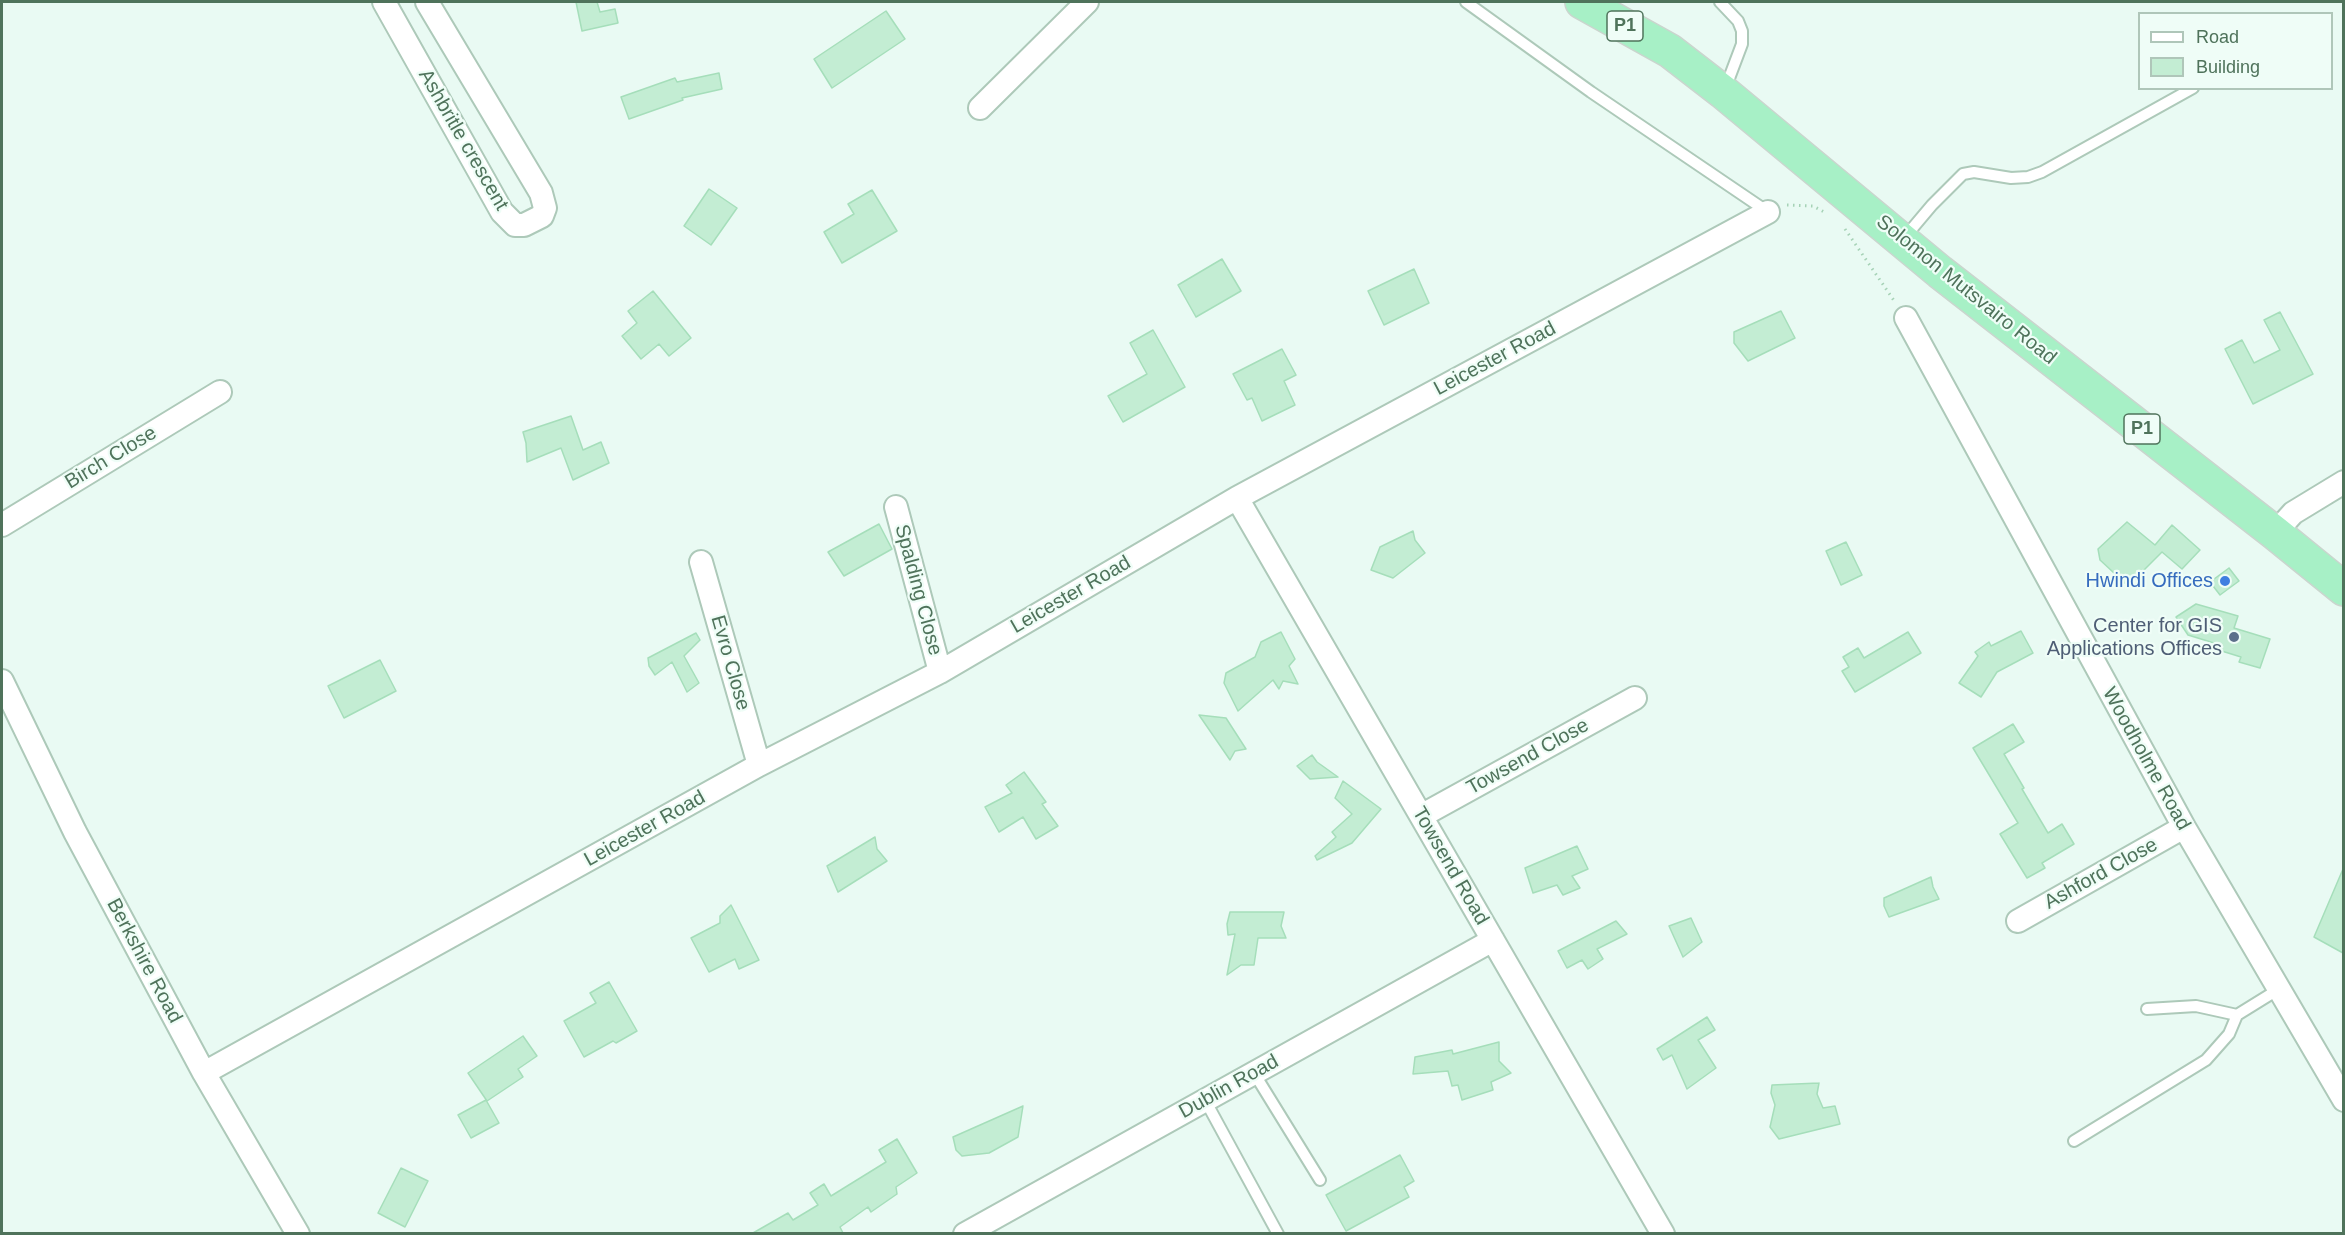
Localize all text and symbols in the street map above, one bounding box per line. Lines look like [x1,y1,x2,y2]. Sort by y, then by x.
road number: P1 [1607,11,1643,41]
legend [2138,12,2333,90]
text: Road [2196,27,2239,47]
text: Building [2196,57,2260,77]
street label: Ashbritle crescent [413,65,513,215]
street label: Solomon Mutsvairo Road [1871,210,2061,370]
street label: Leicester Road [1430,317,1560,401]
road number: P1 [2124,414,2160,444]
street label: Birch Close [61,421,161,495]
street label: Spalding Close [889,522,947,658]
street label: Leicester Road [1007,551,1135,639]
place label: Hwindi Offices [2086,569,2213,593]
marker: Hwindi Offices [2218,574,2232,588]
street label: Evro Close [705,613,755,713]
place label: Center for GIS Applications Offices [2047,614,2222,661]
marker: Center for GIS Applications Offices [2227,630,2241,644]
street label: Woodholme Road [2097,683,2195,835]
street label: Towsend Close [1463,714,1593,800]
street label: Leicester Road [580,786,710,872]
street label: Towsend Road [1407,803,1493,929]
street label: Ashford Close [2040,833,2162,915]
street label: Berkshire Road [101,895,187,1027]
street label: Dublin Road [1175,1050,1283,1124]

